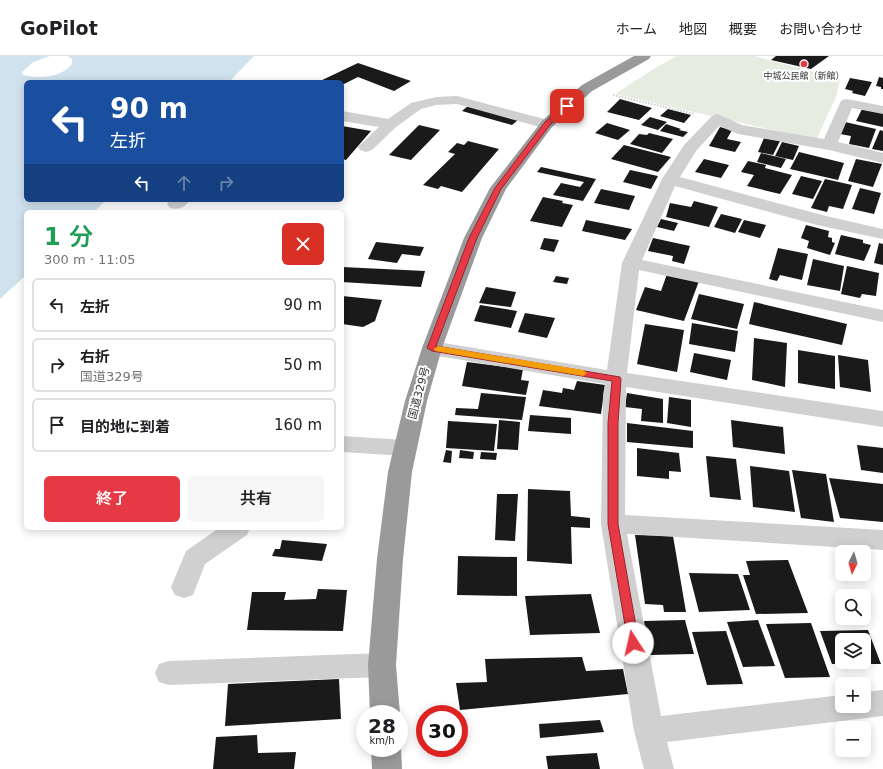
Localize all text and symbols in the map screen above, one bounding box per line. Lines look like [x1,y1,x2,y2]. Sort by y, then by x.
text: GoPilot [20,17,98,39]
text: ホーム [615,21,657,37]
text: 地図 [679,21,707,37]
text: 概要 [729,21,757,37]
text: お問い合わせ [779,21,863,37]
marker: 中城公民館（新館） [799,59,809,69]
place label: 中城公民館（新館） [763,71,845,81]
pin [550,89,584,123]
text: 90 m [110,92,188,125]
icon: arrive [556,95,578,117]
icon: left [44,96,96,148]
text: 左折 [110,130,146,151]
icon: left [131,172,153,194]
icon: ahead [173,172,195,194]
icon: right [215,172,237,194]
text: 1 分 [44,223,93,251]
button: close [282,223,324,265]
text: 300 m · 11:05 [44,252,135,267]
icon: left [46,294,68,316]
text: 90 m [284,296,322,314]
text: 左折 [80,298,110,316]
text: 右折 [80,348,110,366]
icon: right [46,354,68,376]
text: 50 m [284,356,322,374]
street label: 国道329号 [406,365,432,421]
text: 国道329号 [80,369,144,384]
icon: arrive [46,414,68,436]
text: 160 m [274,416,322,434]
text: 目的地に到着 [80,418,170,436]
button: 終了 [44,476,180,522]
button: 共有 [188,476,324,522]
north arrow [835,545,871,581]
map controls [835,545,871,757]
button: search [835,589,871,625]
position arrow [612,622,654,664]
button: layers [835,633,871,669]
button: + [835,677,871,713]
speed limit sign: 30 [416,705,468,757]
text: 28 [368,714,396,738]
button: − [835,721,871,757]
text: km/h [369,735,395,746]

